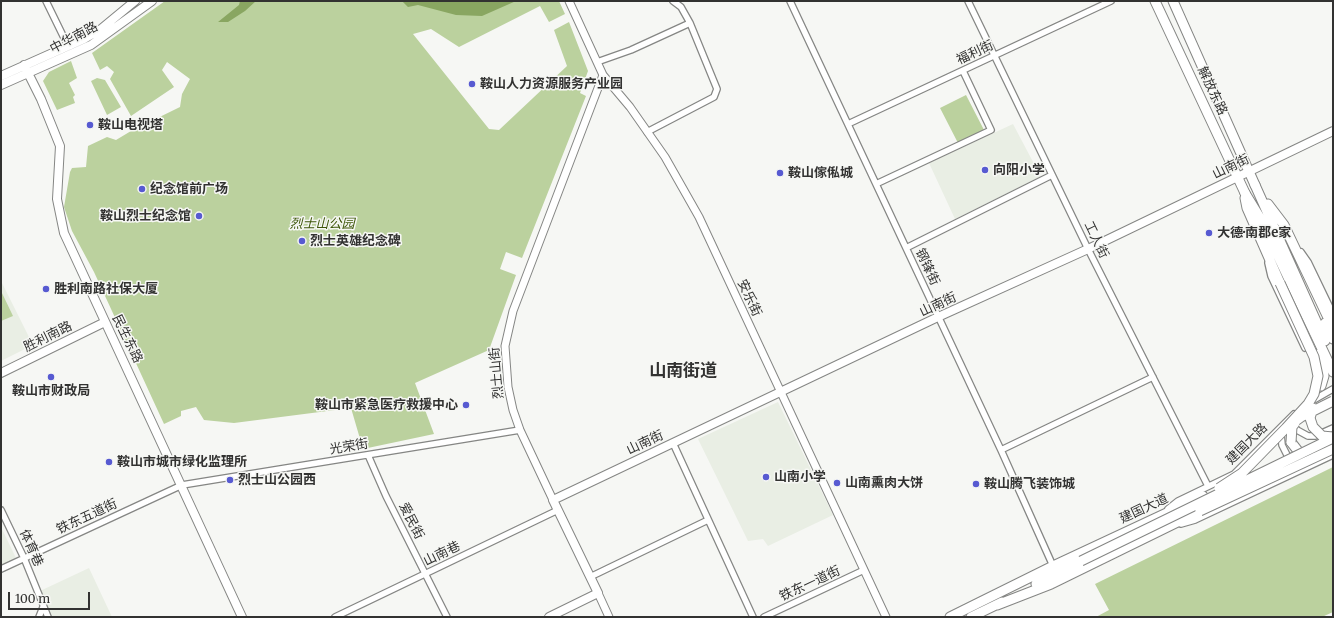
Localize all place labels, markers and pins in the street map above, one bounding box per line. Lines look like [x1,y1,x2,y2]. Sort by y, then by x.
place label: 鞍山人力资源服务产业园 [480,76,623,92]
marker: 鞍山人力资源服务产业园 [467,79,477,89]
place label: 鞍山电视塔 [98,117,163,133]
marker: 鞍山电视塔 [85,120,95,130]
place label: 向阳小学 [993,162,1045,178]
place label: 鞍山傢俬城 [788,165,853,181]
marker: 向阳小学 [980,165,990,175]
marker: 鞍山傢俬城 [775,168,785,178]
place label: 纪念馆前广场 [150,181,228,197]
marker: 纪念馆前广场 [137,184,147,194]
place label: 鞍山烈士纪念馆 [100,208,191,224]
marker: 鞍山烈士纪念馆 [194,211,204,221]
place label: 大德·南郡e家 [1217,225,1291,241]
marker: 大德·南郡e家 [1204,228,1214,238]
place label: 烈士英雄纪念碑 [310,233,401,249]
marker: 烈士英雄纪念碑 [297,236,307,246]
place label: 胜利南路社保大厦 [54,281,158,297]
marker: 胜利南路社保大厦 [41,284,51,294]
marker: 鞍山市财政局 [46,372,56,382]
place label: 鞍山市财政局 [12,383,90,399]
place label: 鞍山市紧急医疗救援中心 [315,397,458,413]
marker: 鞍山市紧急医疗救援中心 [461,400,471,410]
place label: 鞍山市城市绿化监理所 [117,454,247,470]
marker: 鞍山市城市绿化监理所 [104,457,114,467]
place label: 山南小学 [774,469,826,485]
place label: 烈士山公园西 [238,472,316,488]
marker: 山南小学 [761,472,771,482]
marker: 烈士山公园西 [225,475,235,485]
place label: 山南熏肉大饼 [845,475,923,491]
place label: 鞍山腾飞装饰城 [984,476,1075,492]
marker: 山南熏肉大饼 [832,478,842,488]
marker: 鞍山腾飞装饰城 [971,479,981,489]

